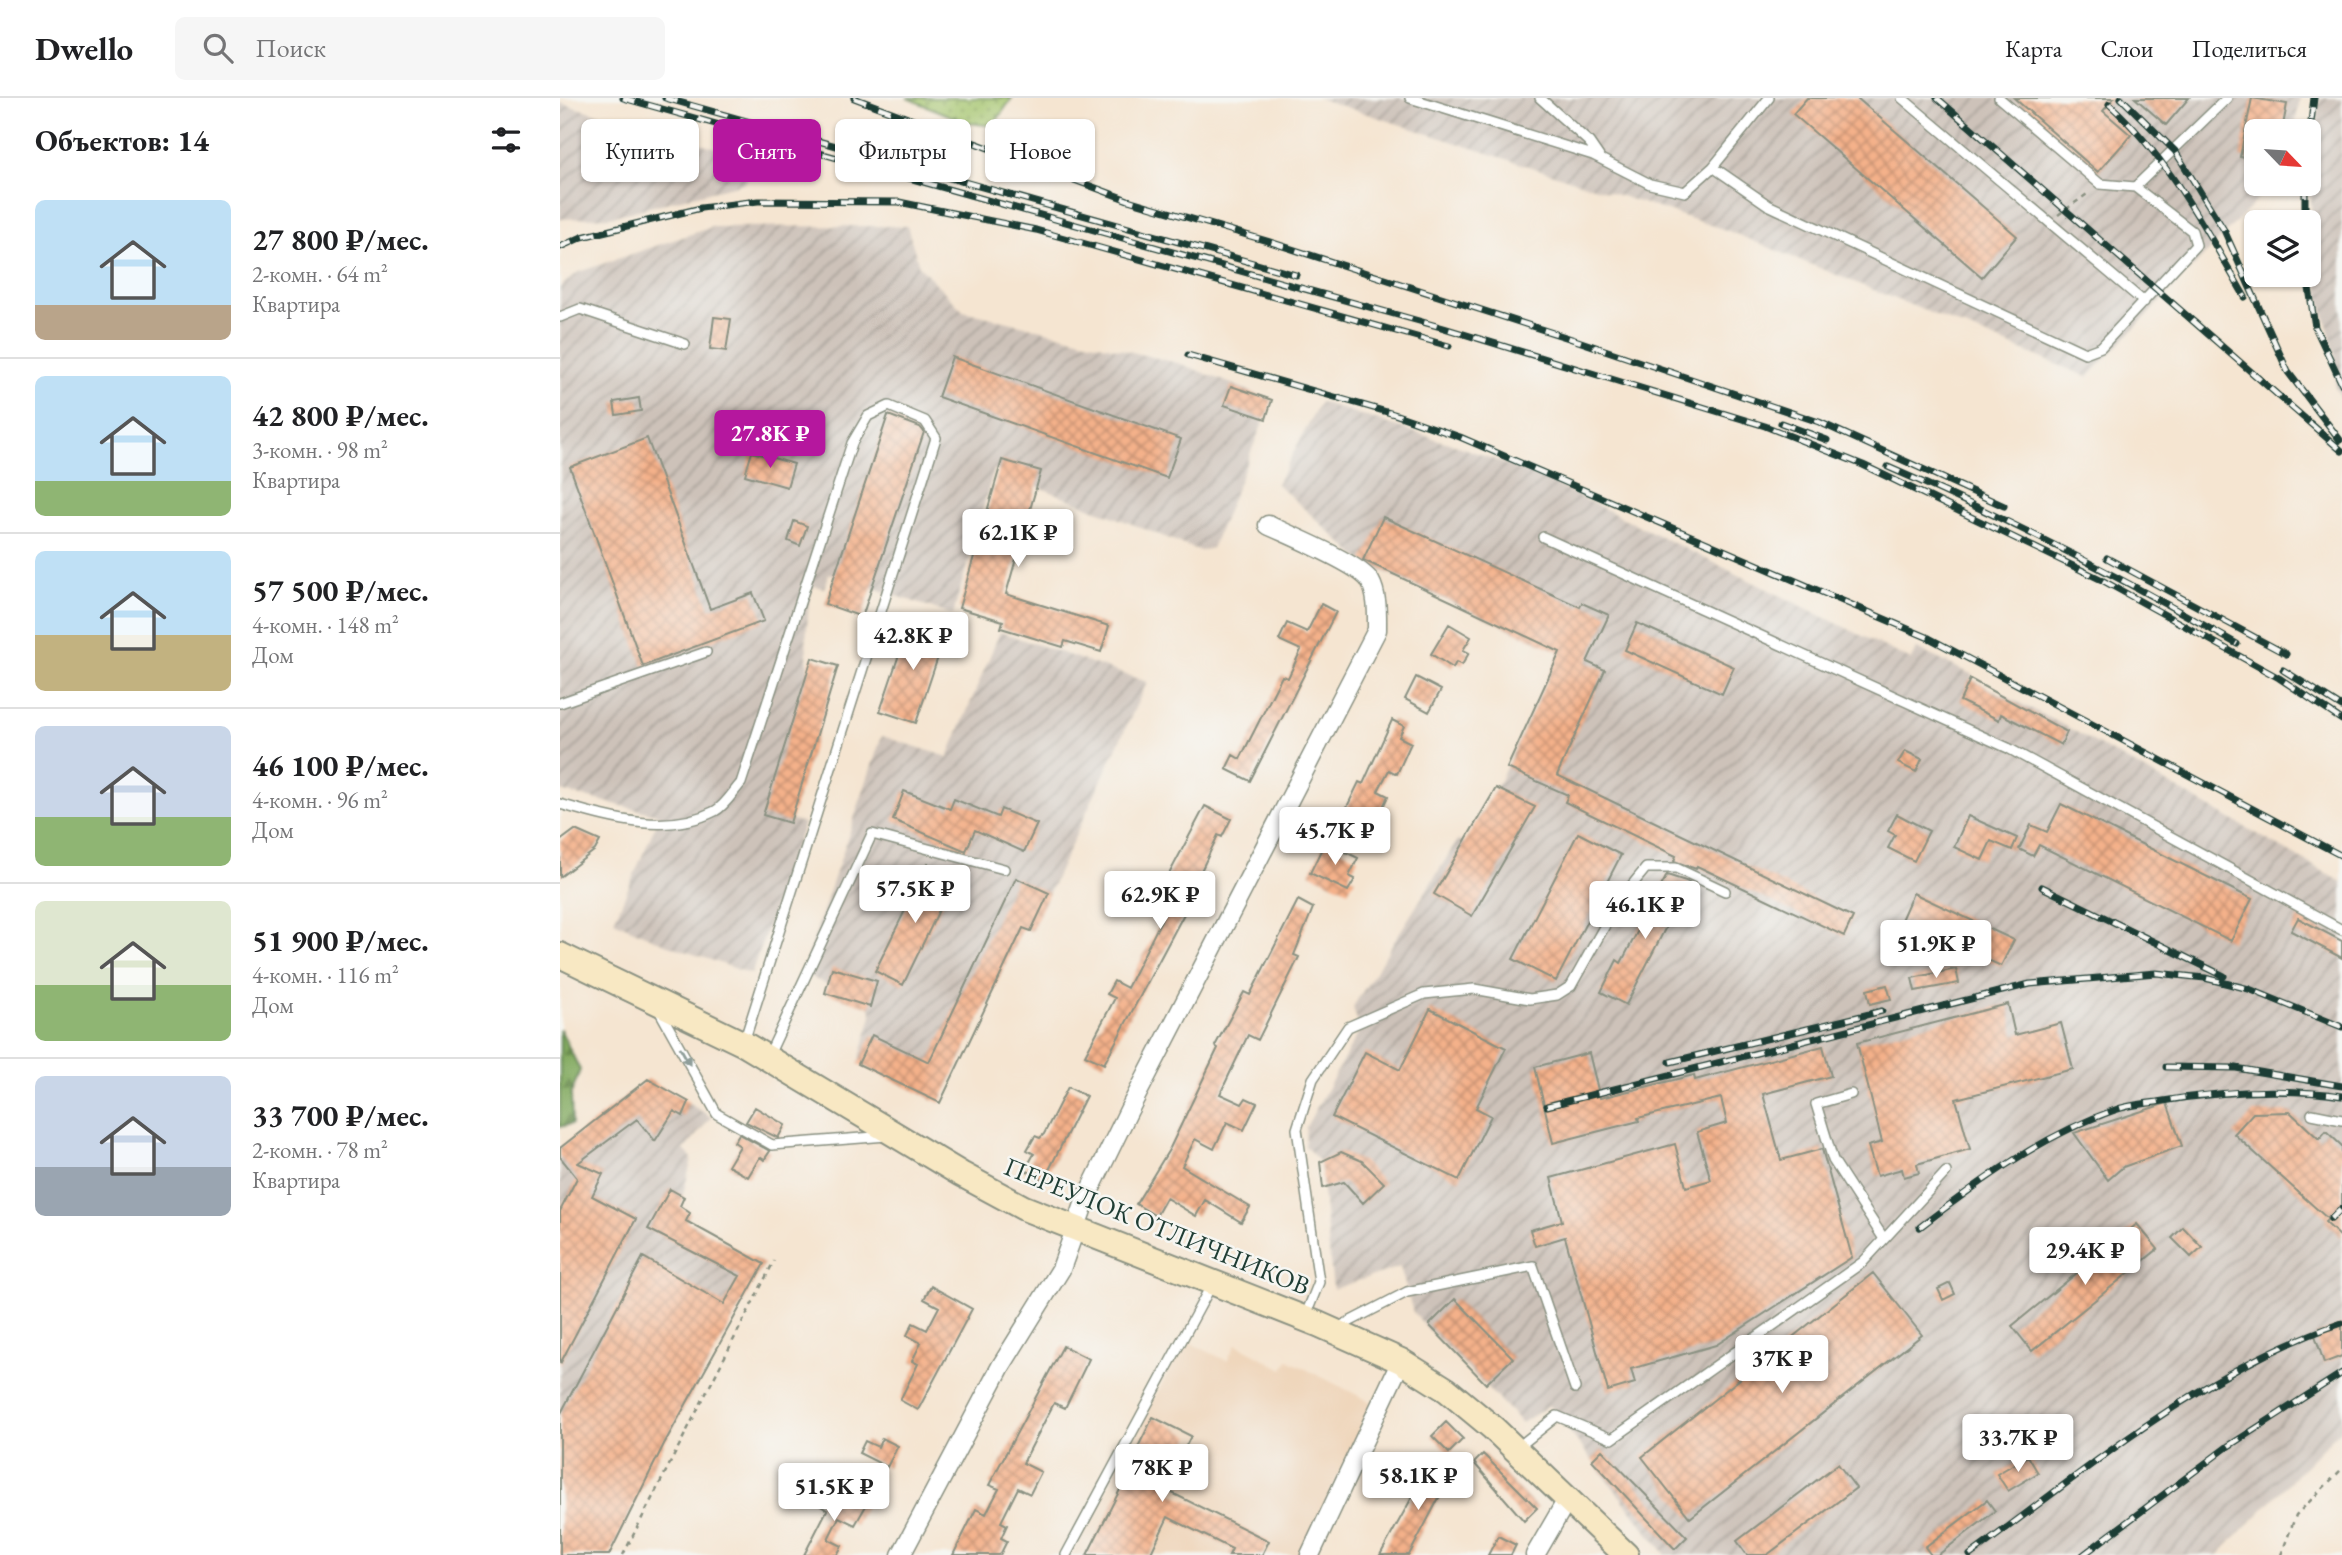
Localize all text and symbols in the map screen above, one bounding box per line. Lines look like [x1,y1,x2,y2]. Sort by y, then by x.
search box [175,17,665,80]
text: Dwello [35,27,133,70]
icon: search [199,29,237,67]
text: Поиск [255,31,326,65]
text: Карта [2005,33,2062,64]
text: Слои [2100,33,2154,64]
text: Поделиться [2192,33,2307,64]
chip: Купить [581,119,699,182]
chip: Снять [713,119,821,182]
chip: Фильтры [835,119,971,182]
chip: Новое [985,119,1095,182]
north arrow [2244,119,2320,196]
map controls [2244,119,2321,287]
text: Объектов: 14 [35,121,209,160]
icon: filters [487,121,525,159]
button: layers [2244,210,2321,287]
text: 27 800 ₽/мес. [252,220,429,259]
icon: home [91,228,175,312]
text: 2-комн. · 64 m² [252,259,388,289]
text: Квартира [252,289,340,319]
text: 42 800 ₽/мес. [252,396,429,435]
icon: home [91,404,175,488]
pin: 27.8K ₽ [705,410,835,470]
text: 27.8K ₽ [730,418,810,448]
text: 3-комн. · 98 m² [252,435,388,465]
text: Квартира [252,465,340,495]
pin: 62.1K ₽ [953,510,1083,569]
text: 62.1K ₽ [978,517,1058,547]
text: 57 500 ₽/мес. [252,571,429,610]
icon: home [91,579,175,663]
text: 4-комн. · 148 m² [252,610,399,640]
pin: 42.8K ₽ [848,612,978,672]
text: 42.8K ₽ [873,620,953,650]
text: Дом [252,640,294,670]
text: 46 100 ₽/мес. [252,746,429,785]
icon: home [91,754,175,838]
text: 4-комн. · 96 m² [252,785,388,815]
pin: 45.7K ₽ [1270,808,1400,867]
text: Дом [252,815,294,845]
text: 45.7K ₽ [1295,815,1375,845]
pin: 57.5K ₽ [850,866,980,925]
pin: 62.9K ₽ [1095,872,1225,931]
text: 57.5K ₽ [875,873,955,903]
text: 62.9K ₽ [1120,879,1200,909]
pin: 46.1K ₽ [1580,882,1710,941]
text: 46.1K ₽ [1605,889,1685,919]
pin: 51.9K ₽ [1871,920,2001,980]
text: 51 900 ₽/мес. [252,921,429,960]
text: 51.9K ₽ [1896,928,1976,958]
icon: home [91,929,175,1013]
text: 4-комн. · 116 m² [252,960,399,990]
text: Дом [252,990,294,1020]
one-way arrow [679,1046,691,1066]
text: 33 700 ₽/мес. [252,1096,429,1135]
icon: home [91,1104,175,1188]
text: 2-комн. · 78 m² [252,1135,388,1165]
street label: ПЕРЕУЛОК ОТЛИЧНИКОВ [999,1149,1315,1303]
text: Квартира [252,1165,340,1195]
pin: 29.4K ₽ [2020,1228,2150,1287]
text: 29.4K ₽ [2045,1235,2125,1265]
pin: 37K ₽ [1733,1336,1831,1395]
text: 37K ₽ [1751,1343,1813,1373]
pin: 33.7K ₽ [1953,1414,2083,1474]
text: 33.7K ₽ [1978,1422,2058,1452]
pin: 78K ₽ [1113,1444,1211,1504]
text: 78K ₽ [1131,1452,1193,1482]
pin: 58.1K ₽ [1353,1452,1483,1512]
text: 58.1K ₽ [1378,1460,1458,1490]
pin: 51.5K ₽ [769,1464,899,1523]
text: 51.5K ₽ [794,1471,874,1501]

